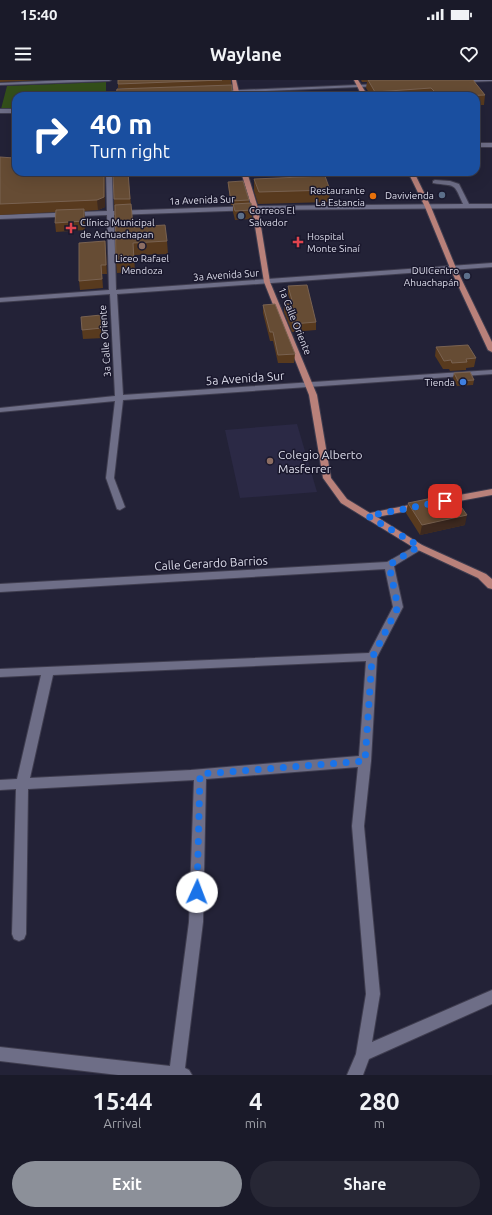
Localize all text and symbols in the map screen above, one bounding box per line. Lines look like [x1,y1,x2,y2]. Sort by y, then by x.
text: 15:40 [20,6,58,23]
icon: menu [12,43,34,65]
icon: heart [458,43,480,65]
text: Waylane [210,44,282,64]
icon: right [24,108,76,160]
text: 40 m [90,108,152,139]
text: Turn right [90,141,170,161]
place label: Restaurante La Estancia [310,185,365,208]
place label: Davivienda [385,190,434,201]
marker: Davivienda [437,190,447,200]
marker: Restaurante La Estancia [368,191,378,201]
street label: 1a Avenida Sur [169,193,235,207]
place label: Correos El Salvador [249,205,295,228]
marker: Correos El Salvador [236,211,246,221]
place label: Clínica Municipal de Achuachapan [80,217,155,240]
marker: Clínica Municipal de Achuachapan [65,222,77,234]
place label: Hospital Monte Sinaí [307,231,360,254]
marker: Hospital Monte Sinaí [292,236,304,248]
marker: Liceo Rafael Mendoza [137,241,147,251]
place label: Liceo Rafael Mendoza [115,253,169,276]
place label: DUICentro Ahuachapán [404,265,459,288]
street label: 3a Avenida Sur [193,267,260,283]
marker: DUICentro Ahuachapán [462,271,472,281]
street label: 1a Calle Oriente [276,286,314,356]
street label: 3a Calle Oriente [97,305,113,377]
street label: 5a Avenida Sur [205,369,285,387]
place label: Tienda [425,377,455,388]
marker: Tienda [458,377,468,387]
place label: Colegio Alberto Masferrer [278,448,363,475]
marker: Colegio Alberto Masferrer [265,456,275,466]
pin [428,484,462,518]
icon: arrive [434,490,456,512]
street label: Calle Gerardo Barrios [154,554,268,572]
position arrow [176,871,218,913]
text: 15:44 [92,1088,152,1115]
text: 4 [249,1088,262,1115]
text: 280 [359,1088,400,1115]
text: Arrival [103,1116,141,1130]
text: min [245,1116,267,1130]
text: m [374,1116,385,1130]
button: Exit [12,1161,242,1207]
button: Share [250,1161,480,1207]

